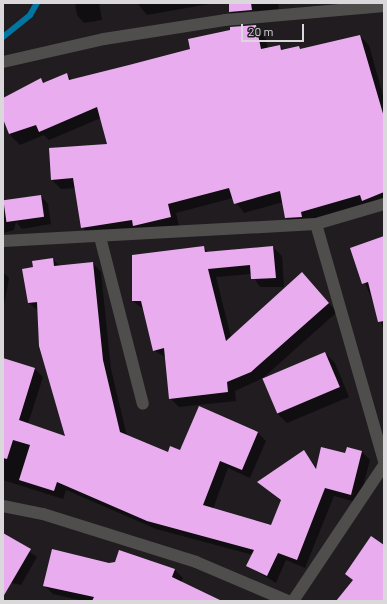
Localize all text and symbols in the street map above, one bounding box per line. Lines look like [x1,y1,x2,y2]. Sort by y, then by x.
scale bar [243,16,306,42]
text: 20 m [248,24,274,38]

